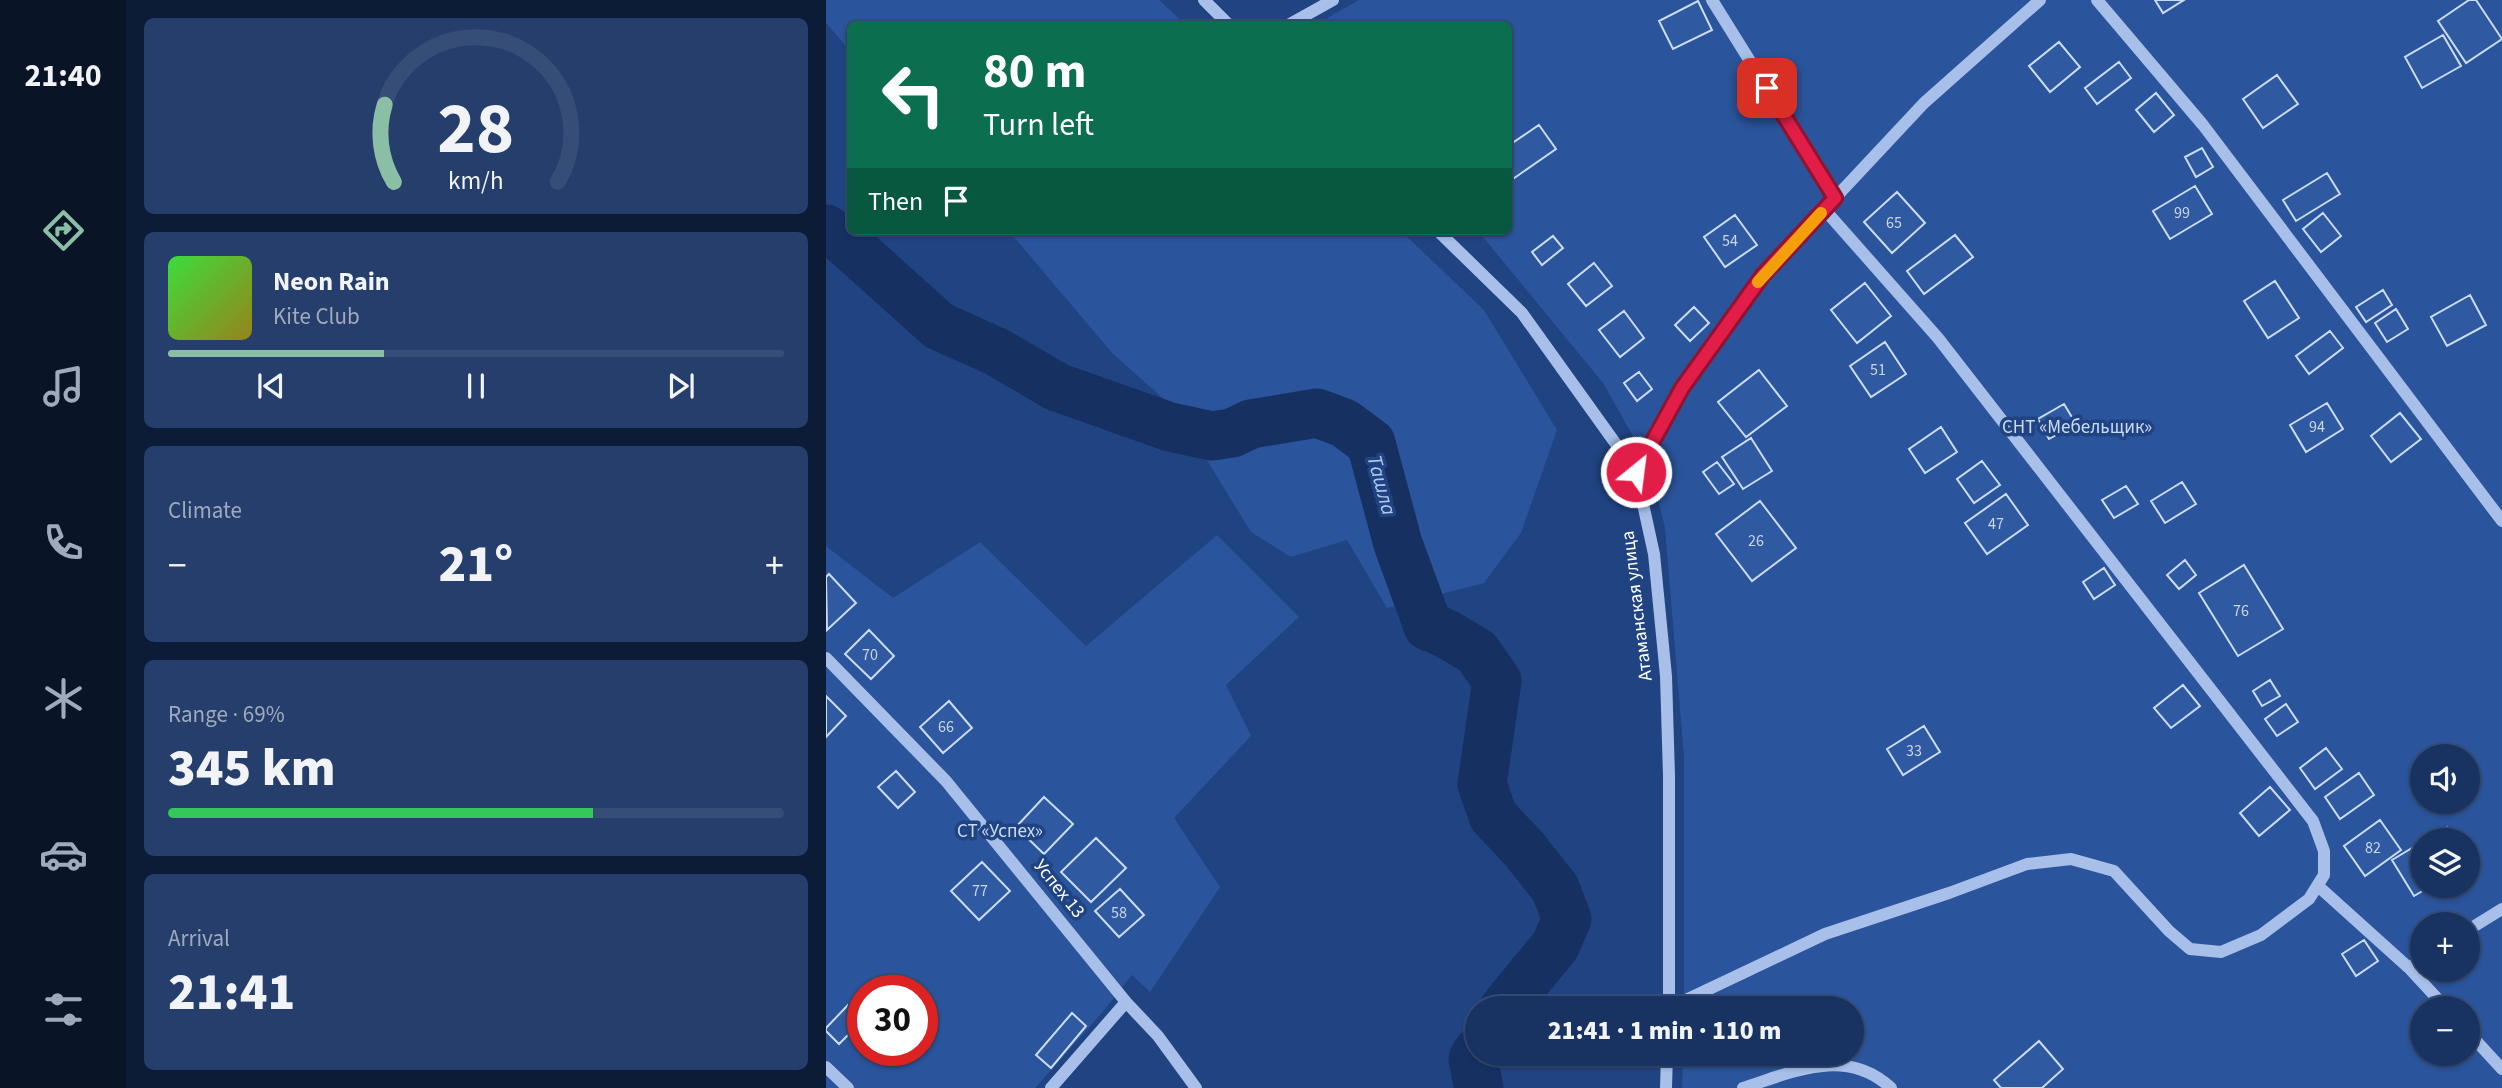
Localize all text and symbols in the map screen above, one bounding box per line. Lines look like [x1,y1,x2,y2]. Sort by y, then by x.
text: 80 m [983,37,1087,107]
icon: left [868,49,959,140]
text: 21:40 [24,53,102,99]
pin [1737,58,1797,118]
icon: arrive [1748,69,1786,107]
text: 28 [438,77,514,181]
text: Turn left [983,102,1094,148]
text: km/h [448,163,504,199]
icon: arrive [937,182,975,220]
text: Then [868,183,923,220]
house number: 99 [2174,202,2190,224]
icon: directions [39,206,88,255]
house number: 65 [1886,212,1902,234]
house number: 54 [1722,230,1738,252]
text: Neon Rain [273,263,390,300]
text: Kite Club [273,300,360,333]
house number: 51 [1870,359,1886,381]
icon: music [39,362,88,411]
icon: previous [252,367,290,405]
icon: pause [457,367,495,405]
icon: next [662,367,700,405]
park label: СНТ «Мебельщик» [2002,414,2152,441]
house number: 94 [2309,416,2325,438]
position arrow [1599,435,1673,509]
water label: Ташла [1360,452,1404,518]
text: Climate [168,494,242,527]
house number: 47 [1988,513,2004,535]
icon: phone [39,518,88,567]
text: 21° [439,528,513,602]
street label: Атаманская улица [1614,529,1660,683]
house number: 26 [1748,530,1764,552]
text: − [168,539,187,593]
text: + [765,539,784,593]
house number: 76 [2233,600,2249,622]
house number: 70 [862,644,878,666]
icon: climate [39,674,88,723]
text: Range · 69% [168,698,285,731]
house number: 66 [938,716,954,738]
text: 345 km [168,732,336,806]
house number: 33 [1906,740,1922,762]
map controls [2410,744,2480,1066]
button: sound [2410,744,2480,814]
park label: СТ «Успех» [957,818,1043,845]
button: layers [2410,828,2480,898]
icon: car [39,830,88,879]
house number: 82 [2365,837,2381,859]
street label: Успех 13 [1027,854,1091,924]
house number: 77 [972,880,988,902]
house number: 58 [1111,902,1127,924]
button: + [2410,912,2480,982]
text: Arrival [168,922,230,955]
text: 21:41 [168,956,295,1030]
speed limit sign: 30 [847,975,938,1066]
icon: filters [39,985,88,1034]
button: − [2410,996,2480,1066]
text: 21:41 · 1 min · 110 m [1548,1012,1781,1049]

